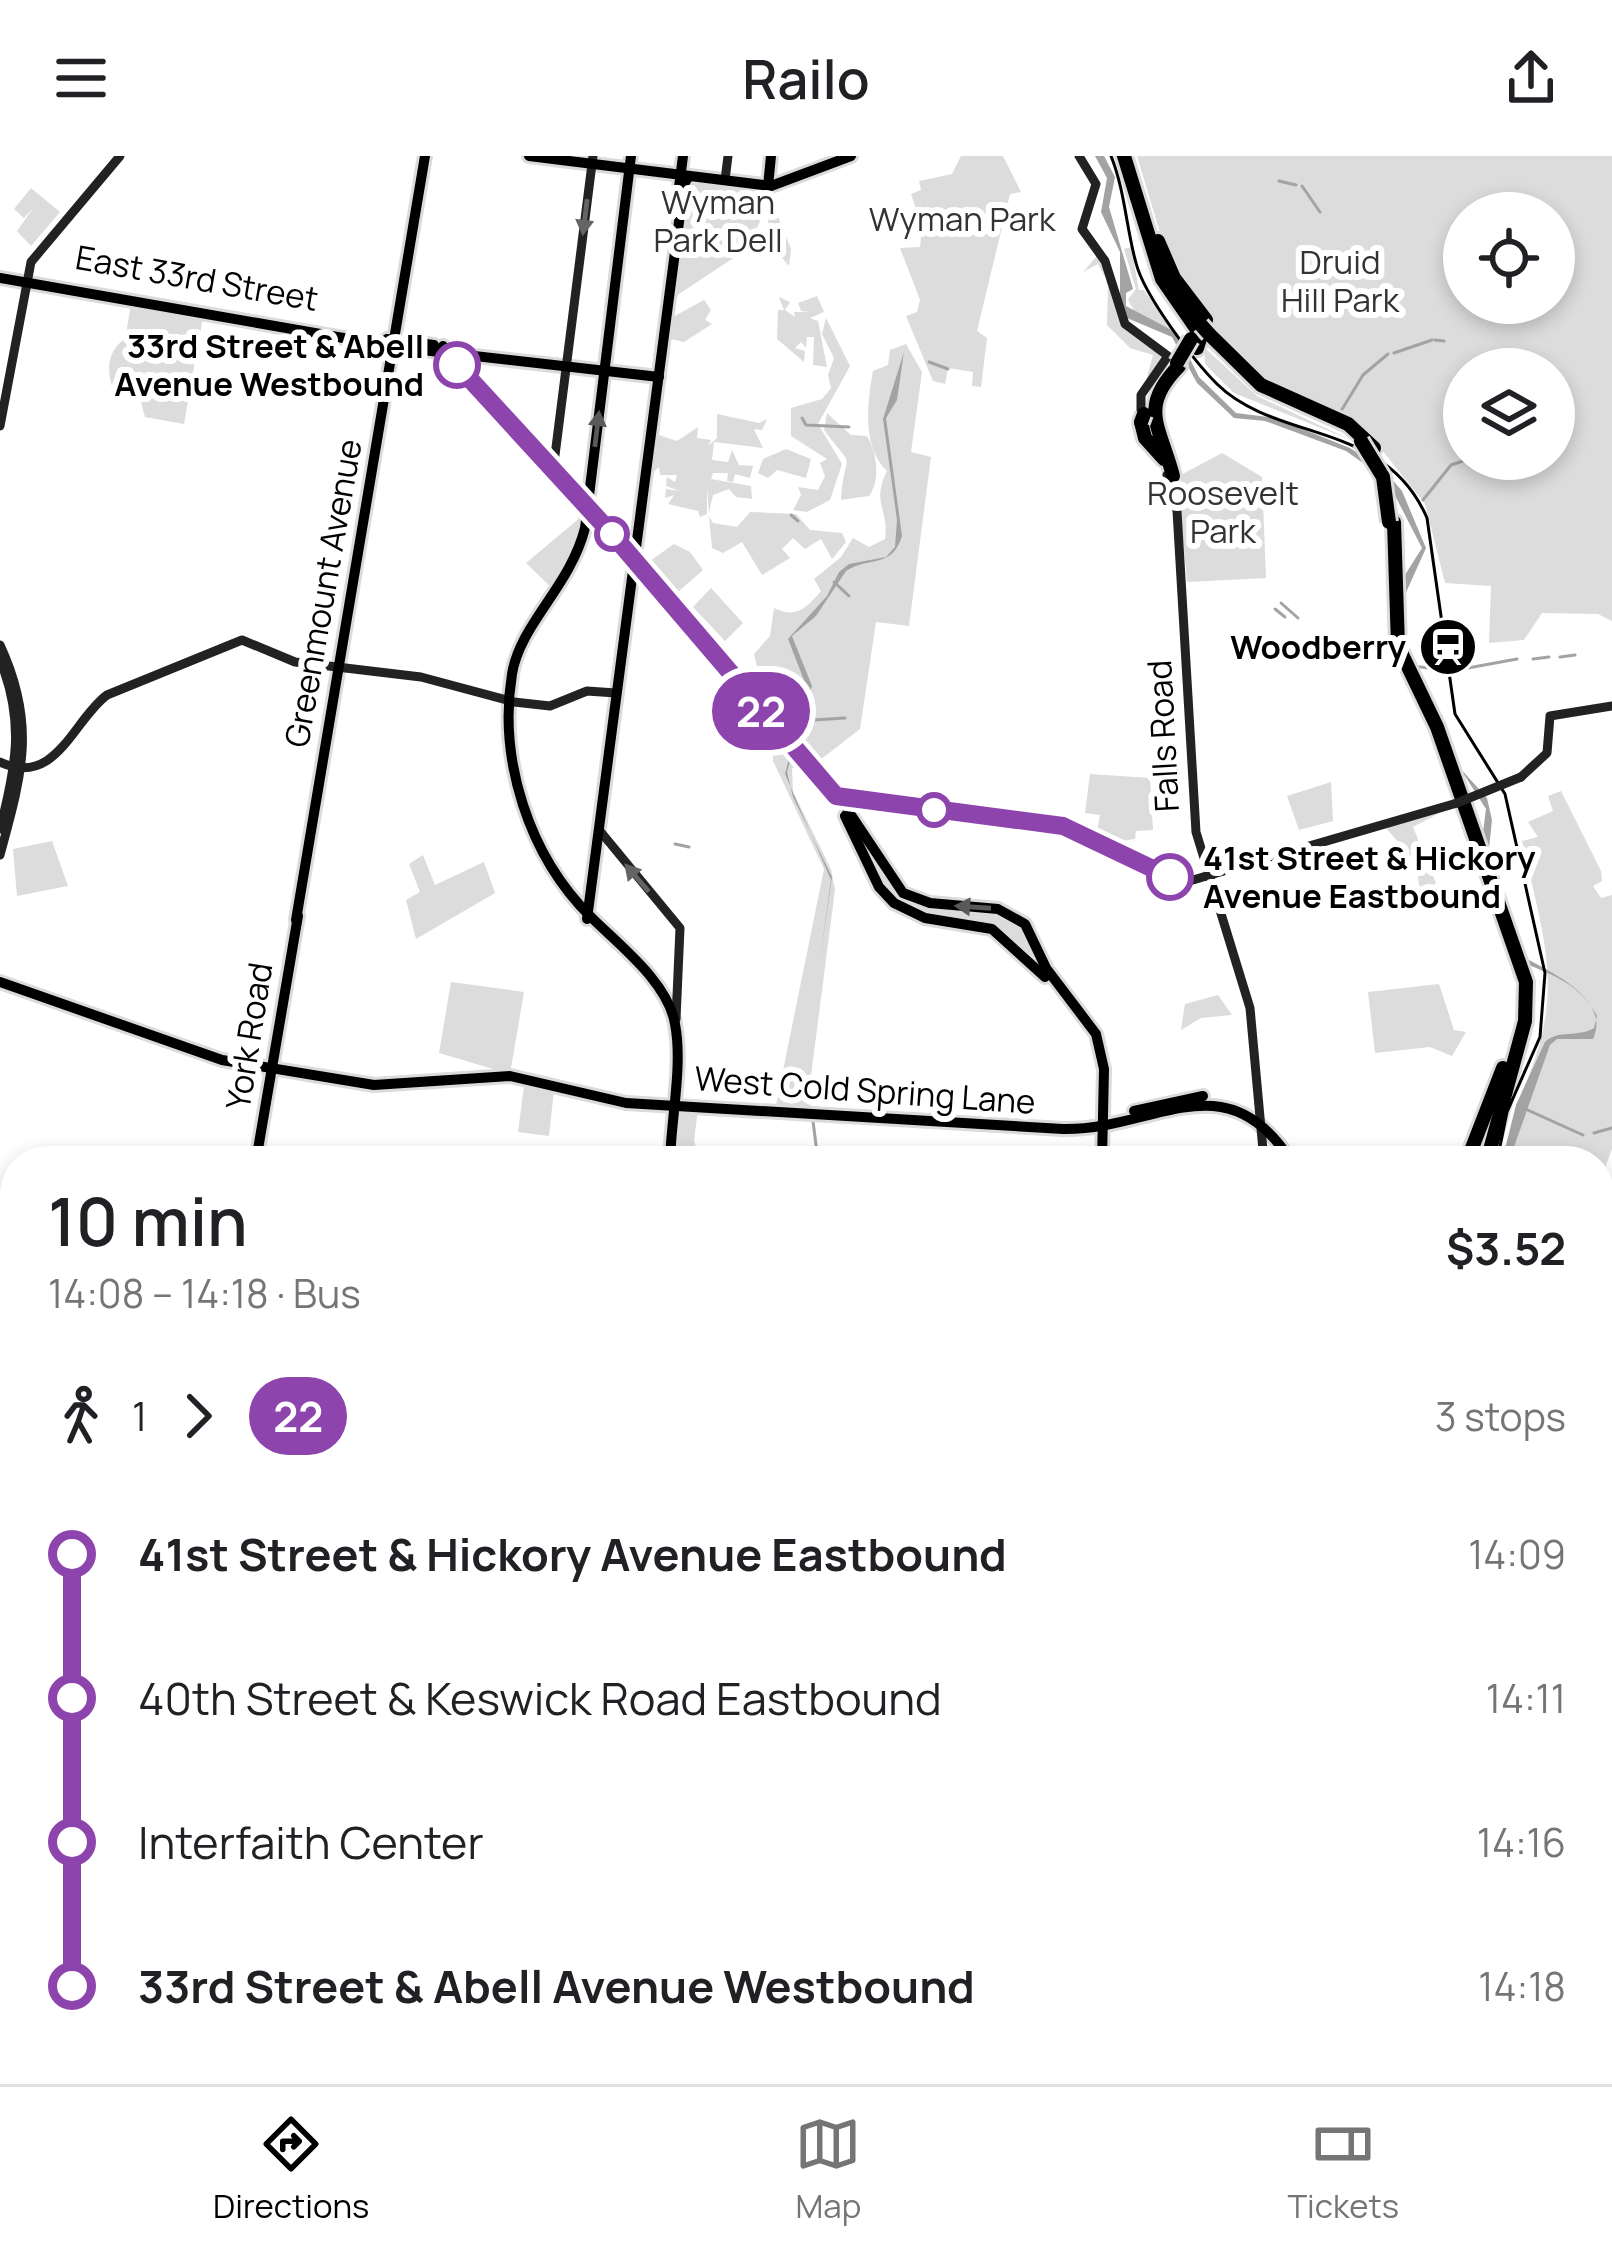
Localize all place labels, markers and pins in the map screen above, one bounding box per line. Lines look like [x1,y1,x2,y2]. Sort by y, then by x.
place label: 33rd Street & Abell Avenue Westbound [114,323,424,406]
marker: 33rd Street & Abell Avenue Westbound [435,343,479,387]
unlabelled marker [596,518,628,550]
station icon: Woodberry [1417,616,1479,678]
place label: Woodberry [1230,624,1407,669]
unlabelled marker [918,794,950,826]
place label: 41st Street & Hickory Avenue Eastbound [1203,835,1536,918]
marker: 41st Street & Hickory Avenue Eastbound [1148,855,1192,899]

